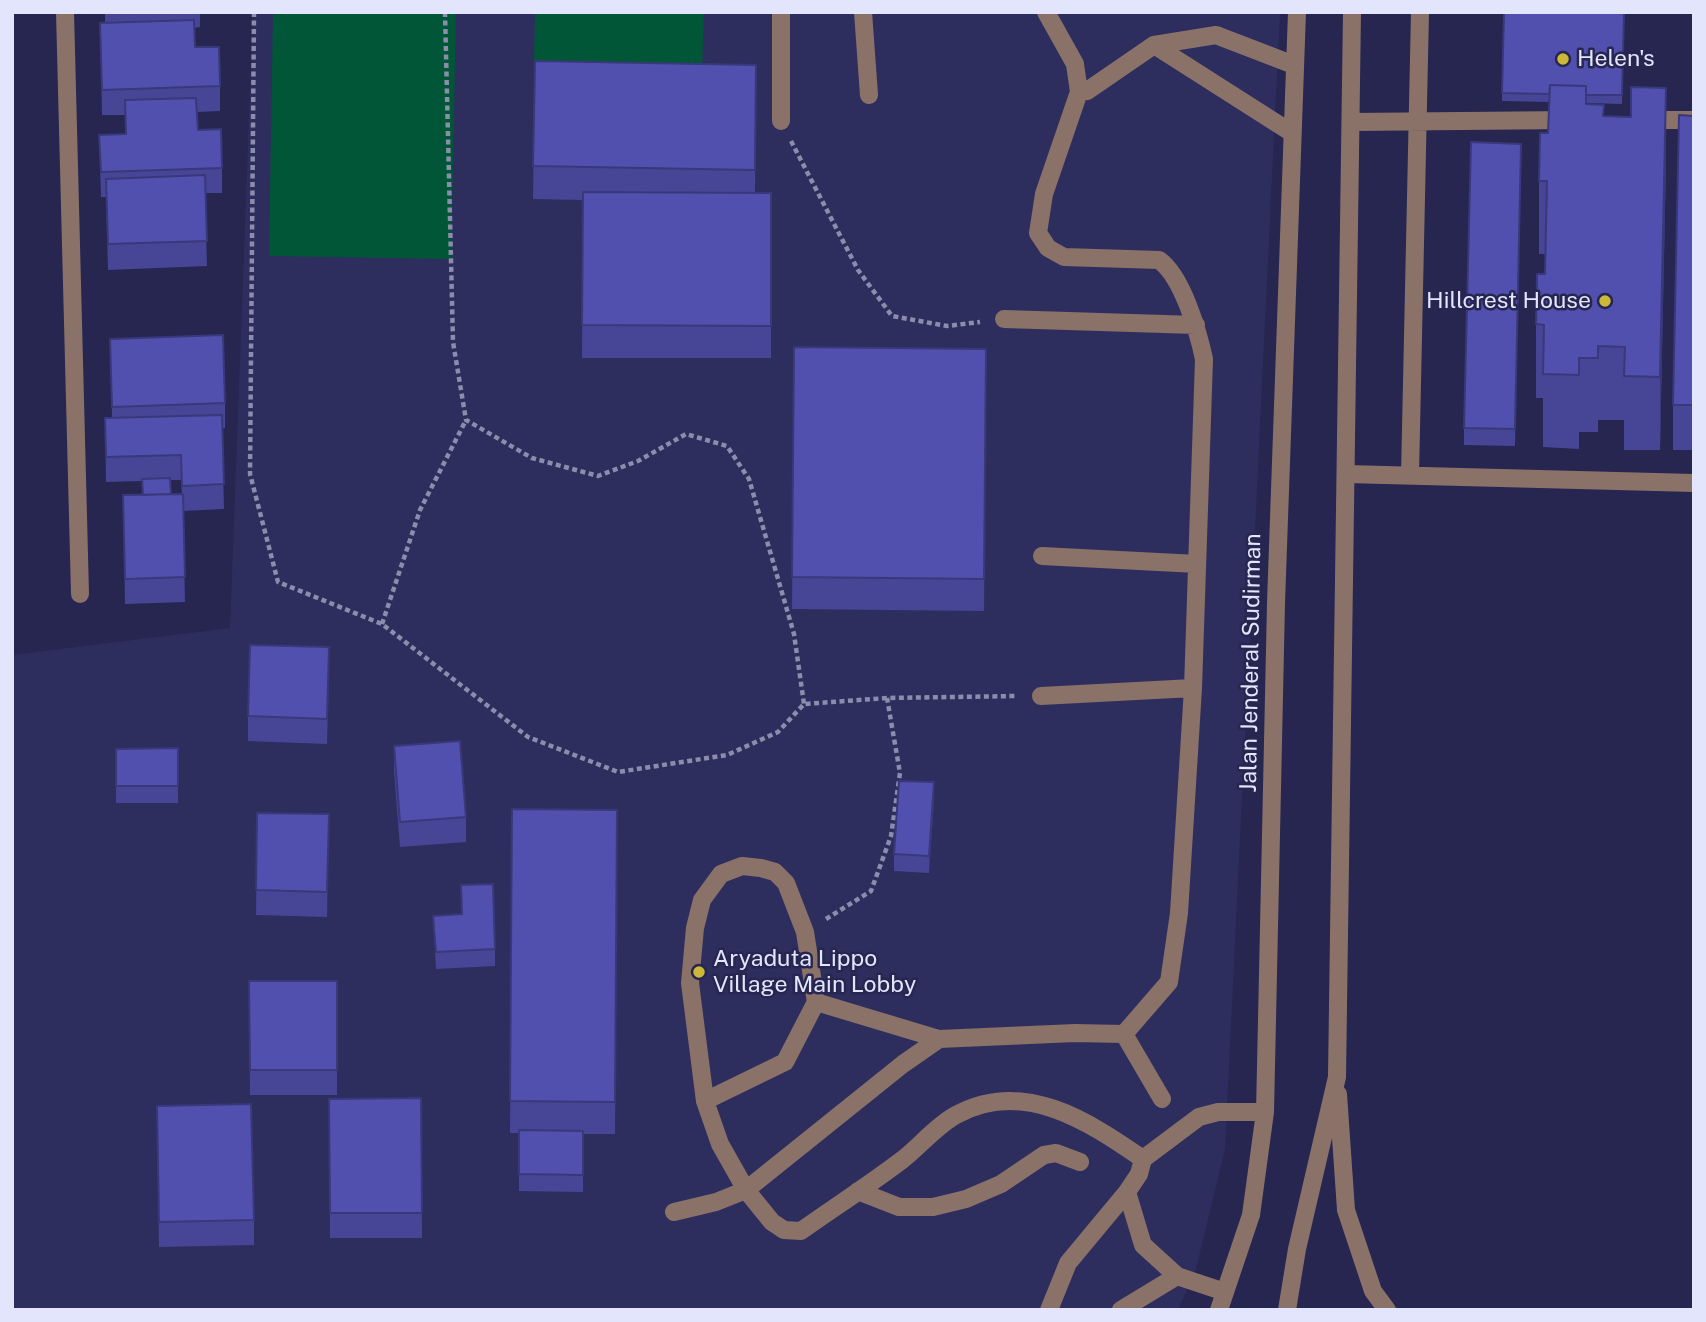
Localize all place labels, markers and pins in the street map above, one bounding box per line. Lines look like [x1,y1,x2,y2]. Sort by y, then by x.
place label: Helen's [1577,45,1655,73]
marker: Helen's [1555,51,1571,67]
place label: Hillcrest House [1426,287,1591,315]
marker: Hillcrest House [1597,293,1613,309]
place label: Aryaduta Lippo Village Main Lobby [713,945,916,999]
marker: Aryaduta Lippo Village Main Lobby [691,964,707,980]

